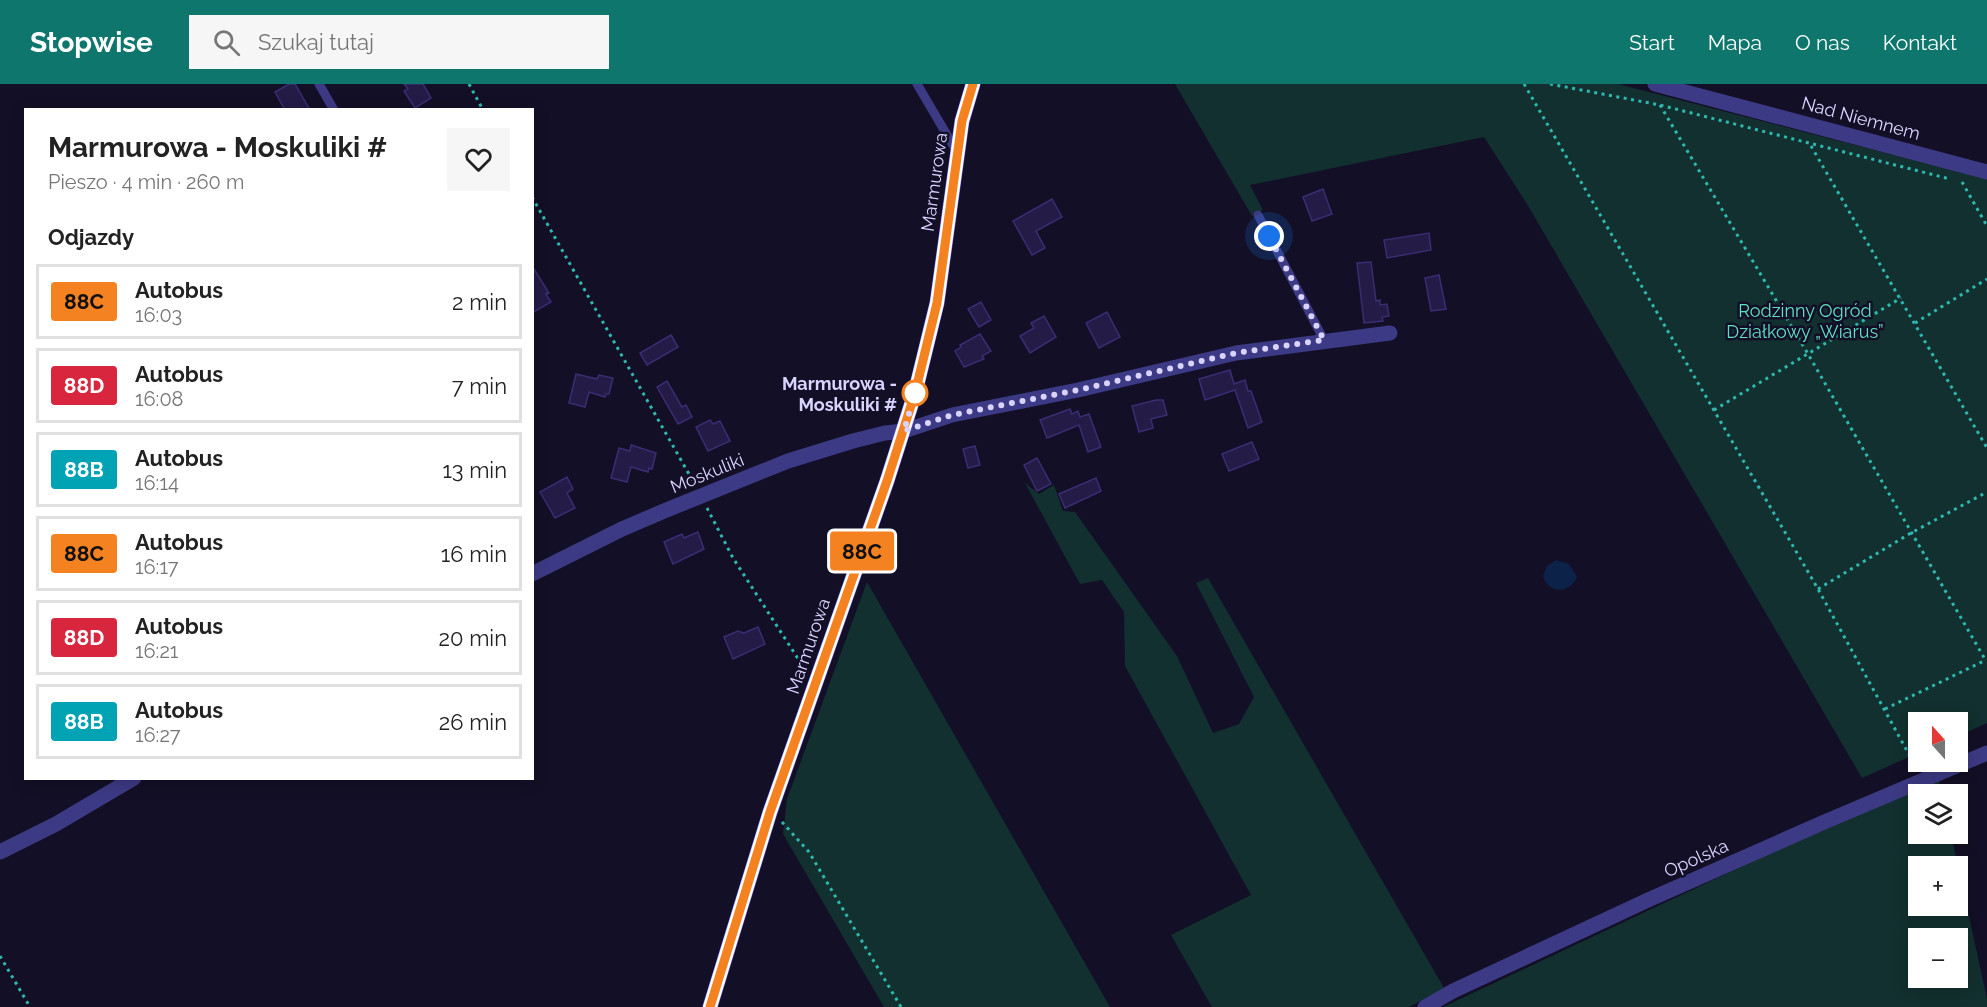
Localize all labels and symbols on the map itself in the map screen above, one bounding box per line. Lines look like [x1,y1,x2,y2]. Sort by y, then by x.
street label: Nad Niemnem [1799,92,1923,144]
street label: Marmurowa [917,131,951,233]
your location [1254,221,1284,251]
park label: Rodzinny Ogród Działkowy „Wiarus” [1726,300,1884,342]
place label: Marmurowa - Moskuliki # [782,373,897,415]
marker: Marmurowa - Moskuliki # [902,380,928,406]
street label: Moskuliki [667,449,747,497]
line badge: 88C [828,532,896,570]
street label: Marmurowa [782,595,834,697]
north arrow [1908,712,1968,772]
street label: Opolska [1661,835,1731,881]

